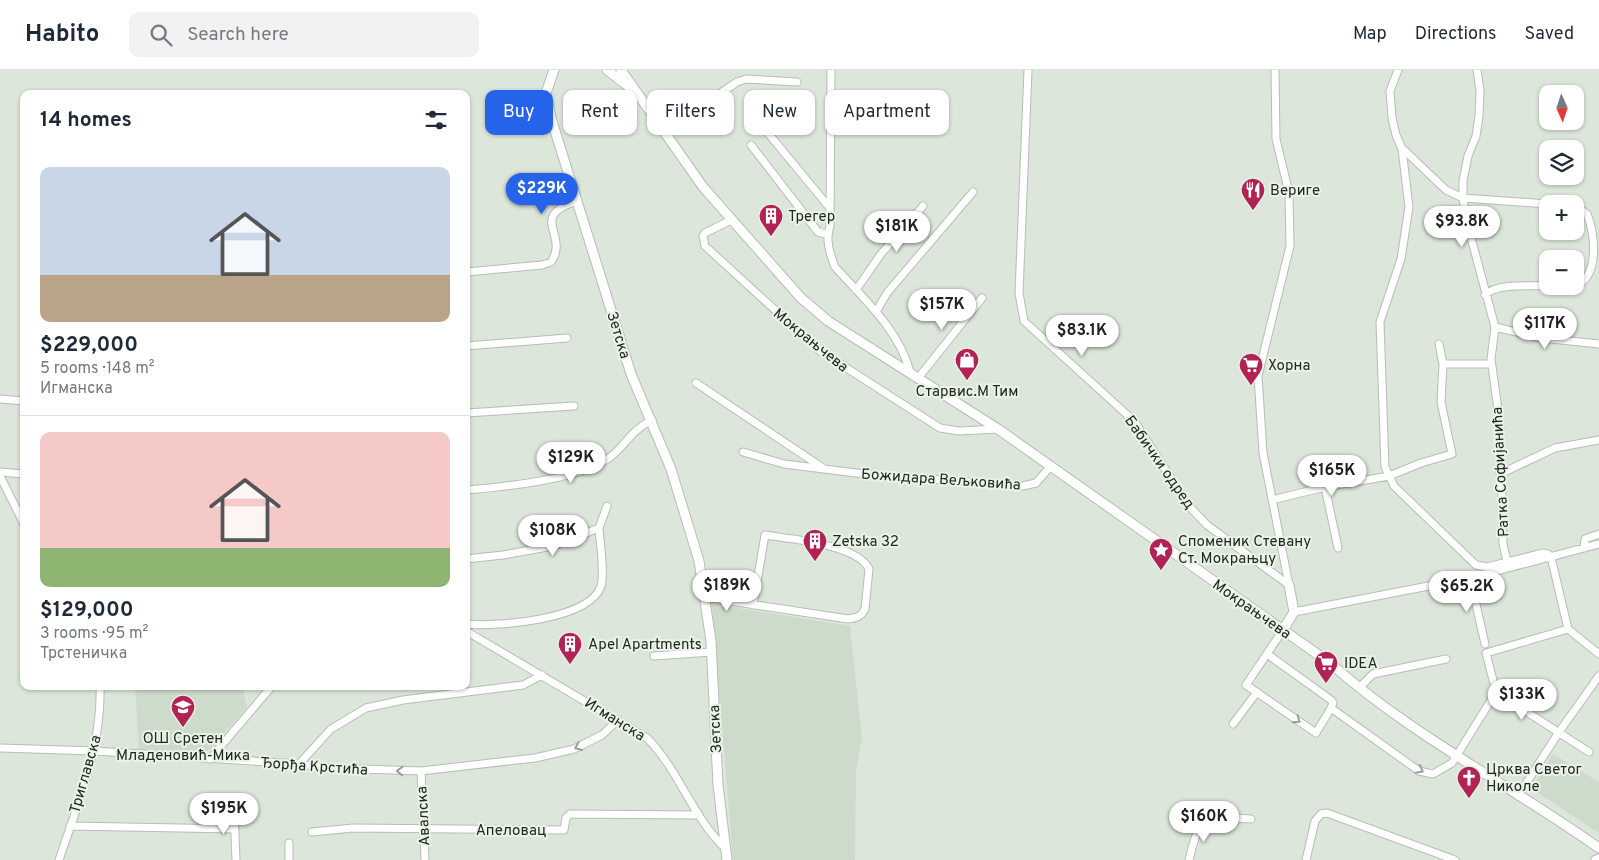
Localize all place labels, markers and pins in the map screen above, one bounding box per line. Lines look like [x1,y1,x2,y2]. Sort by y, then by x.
pin: $229K [507,172,577,215]
restaurant icon: Вериге [1240,177,1266,211]
place label: Вериге [1270,182,1320,201]
building icon: Трегер [758,203,784,237]
pin: $93.8K [1421,206,1503,248]
place label: Трегер [788,208,835,227]
pin: $181K [862,210,932,253]
pin: $157K [907,288,977,331]
pin: $117K [1510,308,1580,350]
pin: $83.1K [1041,314,1123,357]
shop icon: Старвис.М Тим [954,347,980,381]
supermarket icon: Хорна [1238,352,1264,386]
place label: Хорна [1268,357,1310,376]
place label: Старвис.М Тим [916,383,1018,402]
pin: $129K [536,442,606,484]
pin: $165K [1297,454,1367,497]
pin: $108K [518,514,588,557]
building icon: Zetska 32 [802,528,828,562]
place label: Zetska 32 [832,533,899,552]
place label: Споменик Стевану Ст. Мокрањцу [1178,533,1311,569]
place icon: Споменик Стевану Ст. Мокрањцу [1148,537,1174,571]
pin: $189K [692,570,762,612]
pin: $65.2K [1426,570,1508,613]
building icon: Apel Apartments [557,631,583,665]
place label: Apel Apartments [588,636,702,655]
supermarket icon: IDEA [1313,650,1339,684]
place label: IDEA [1344,655,1378,674]
pin: $133K [1487,678,1557,721]
school or university icon: ОШ Сретен Младеновић-Мика [170,694,196,728]
place label: ОШ Сретен Младеновић-Мика [116,730,250,766]
place label: Црква Светог Николе [1486,761,1582,797]
church icon: Црква Светог Николе [1456,765,1482,799]
pin: $195K [189,792,259,835]
pin: $160K [1169,800,1239,843]

